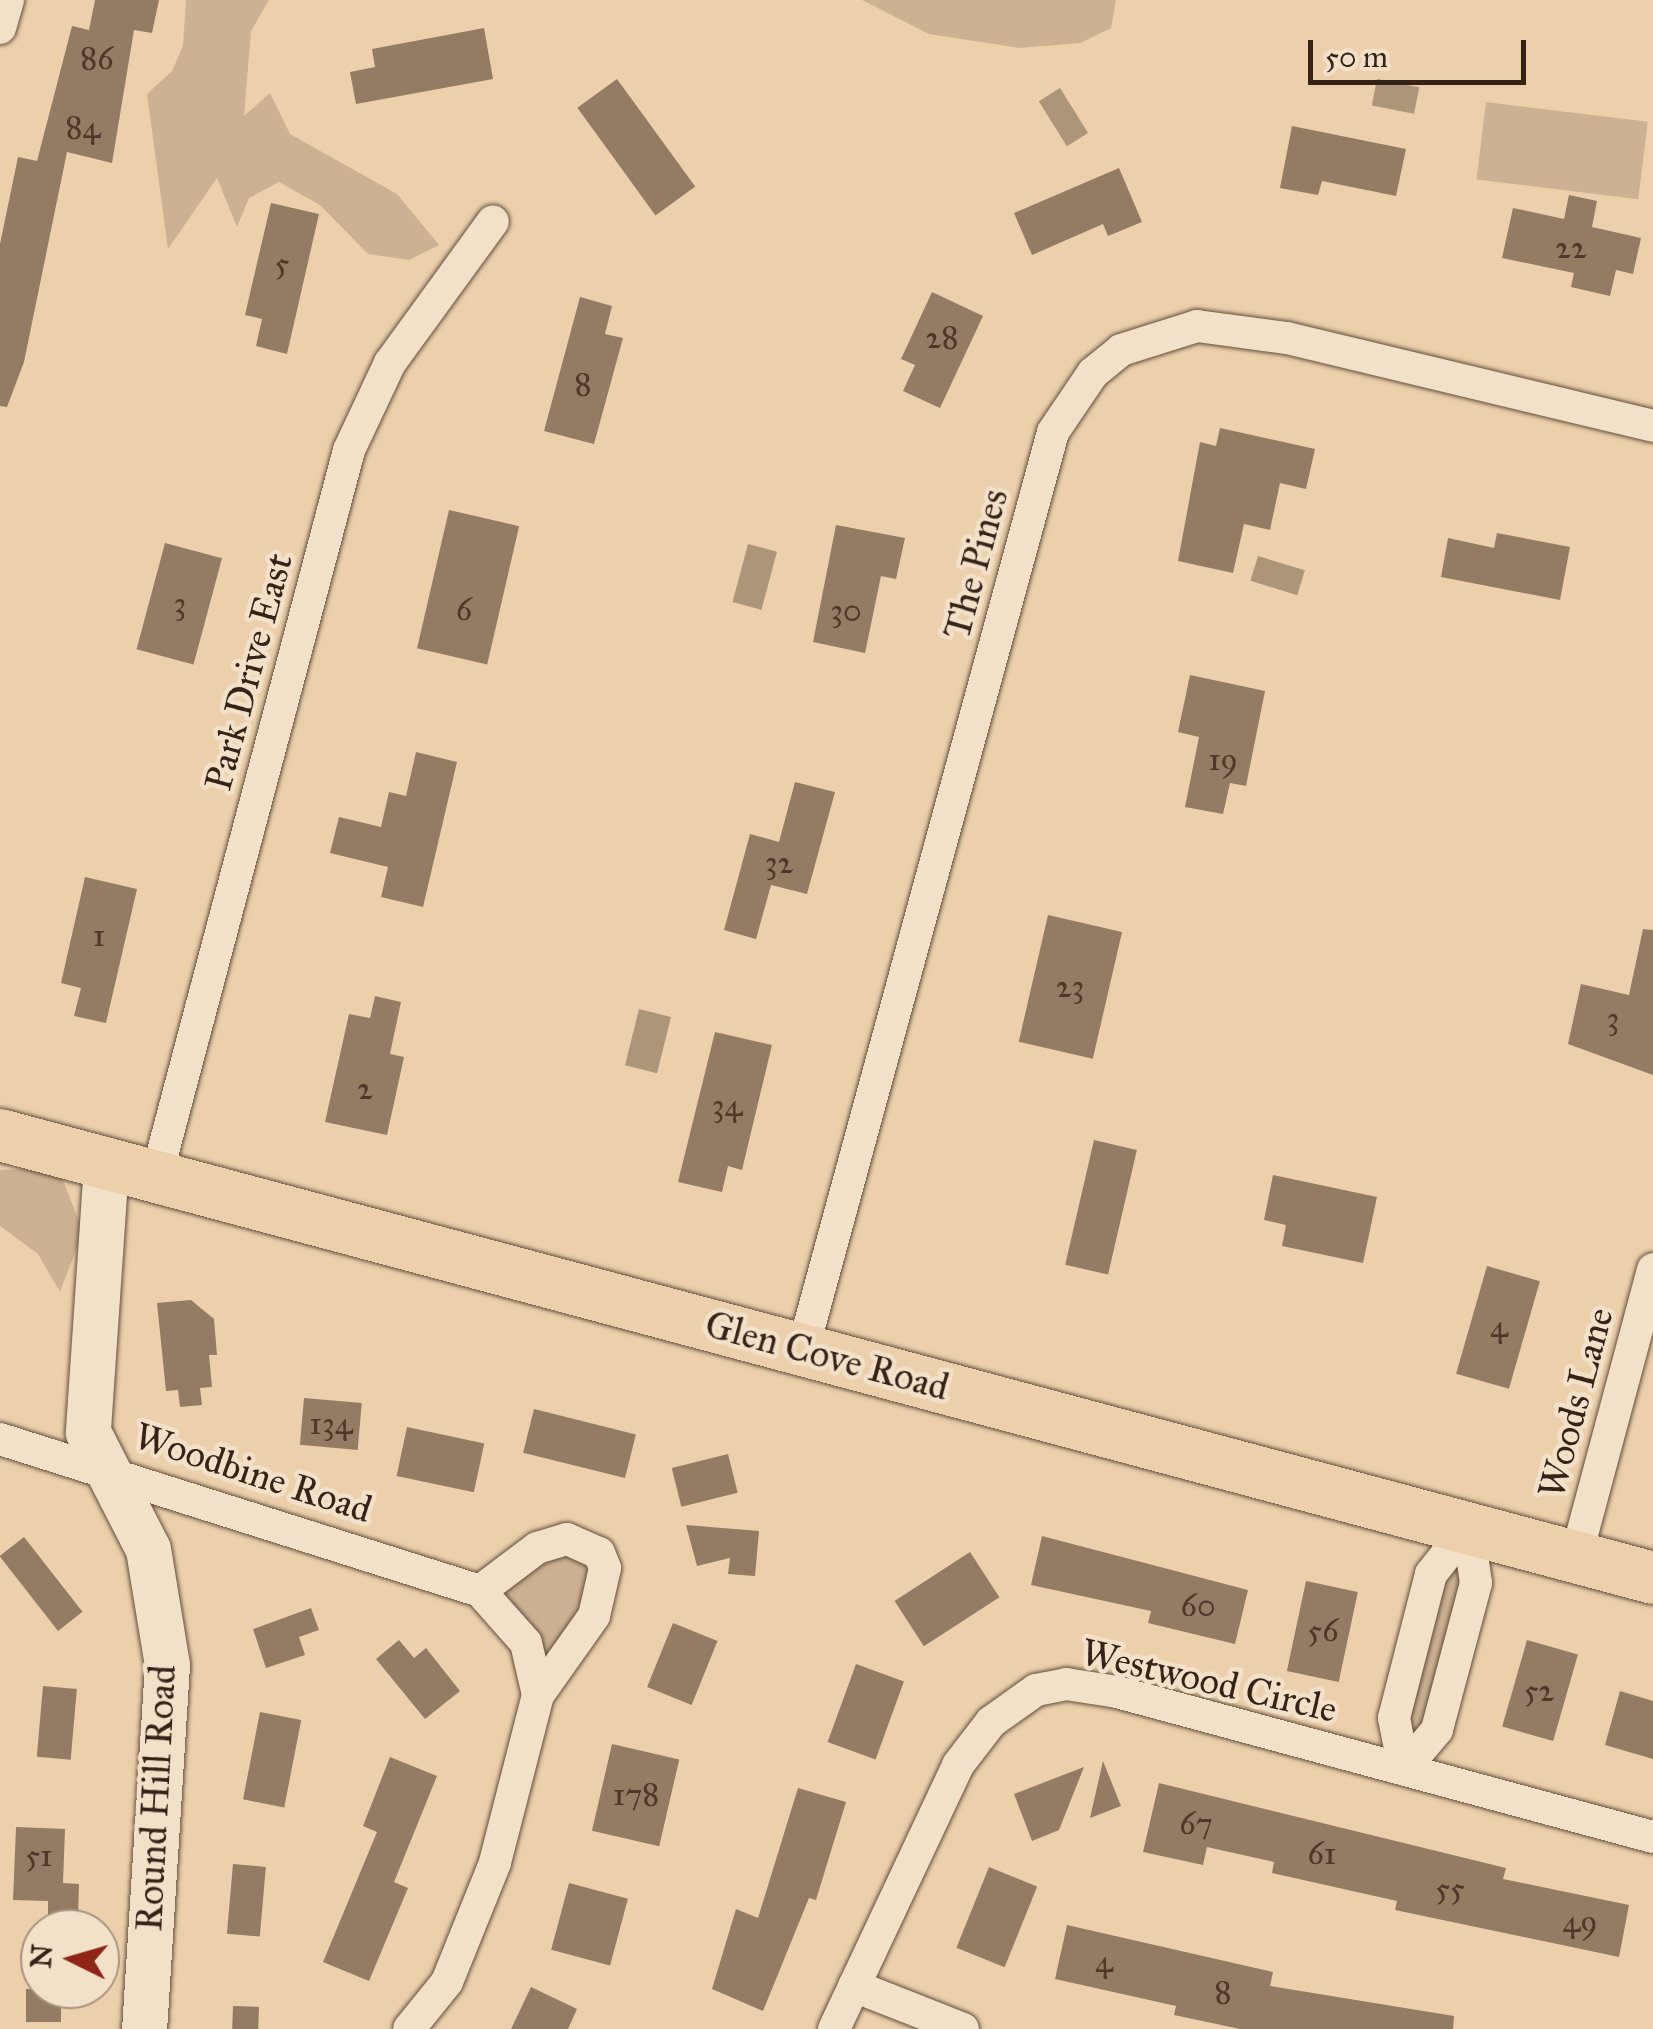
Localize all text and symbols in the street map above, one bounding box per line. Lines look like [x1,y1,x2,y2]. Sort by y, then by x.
scale bar [1313,20,1530,82]
text: 50 m [1325,39,1388,75]
house number: 86 [80,40,114,78]
house number: 84 [66,109,100,147]
house number: 22 [1555,229,1587,267]
house number: 5 [275,245,289,283]
house number: 28 [926,319,958,357]
house number: 8 [574,366,592,404]
street label: The Pines [934,484,1018,644]
street label: Park Drive East [195,548,303,796]
house number: 3 [174,585,186,623]
house number: 6 [456,591,472,629]
house number: 30 [830,592,862,630]
house number: 19 [1208,741,1238,779]
house number: 32 [765,844,793,882]
house number: 1 [93,917,105,955]
house number: 23 [1056,968,1084,1006]
house number: 3 [1607,1000,1619,1038]
house number: 2 [357,1070,373,1108]
house number: 34 [712,1087,742,1125]
street label: Glen Cove Road [700,1302,954,1410]
street label: Woods Lane [1529,1303,1623,1503]
house number: 4 [1490,1308,1508,1346]
house number: 134 [309,1405,353,1443]
street label: Woodbine Road [129,1413,377,1533]
house number: 60 [1180,1587,1216,1625]
house number: 56 [1307,1612,1339,1650]
street label: Westwood Circle [1077,1629,1341,1733]
street label: Round Hill Road [126,1664,186,1932]
house number: 52 [1524,1672,1554,1710]
house number: 178 [613,1776,659,1814]
house number: 67 [1179,1805,1213,1843]
house number: 61 [1308,1835,1336,1873]
house number: 51 [25,1837,53,1875]
house number: 55 [1435,1870,1465,1908]
house number: 49 [1562,1903,1598,1941]
north arrow [20,1909,120,2009]
text: N [23,1943,60,1970]
house number: 4 [1095,1943,1113,1981]
house number: 8 [1214,1974,1232,2012]

